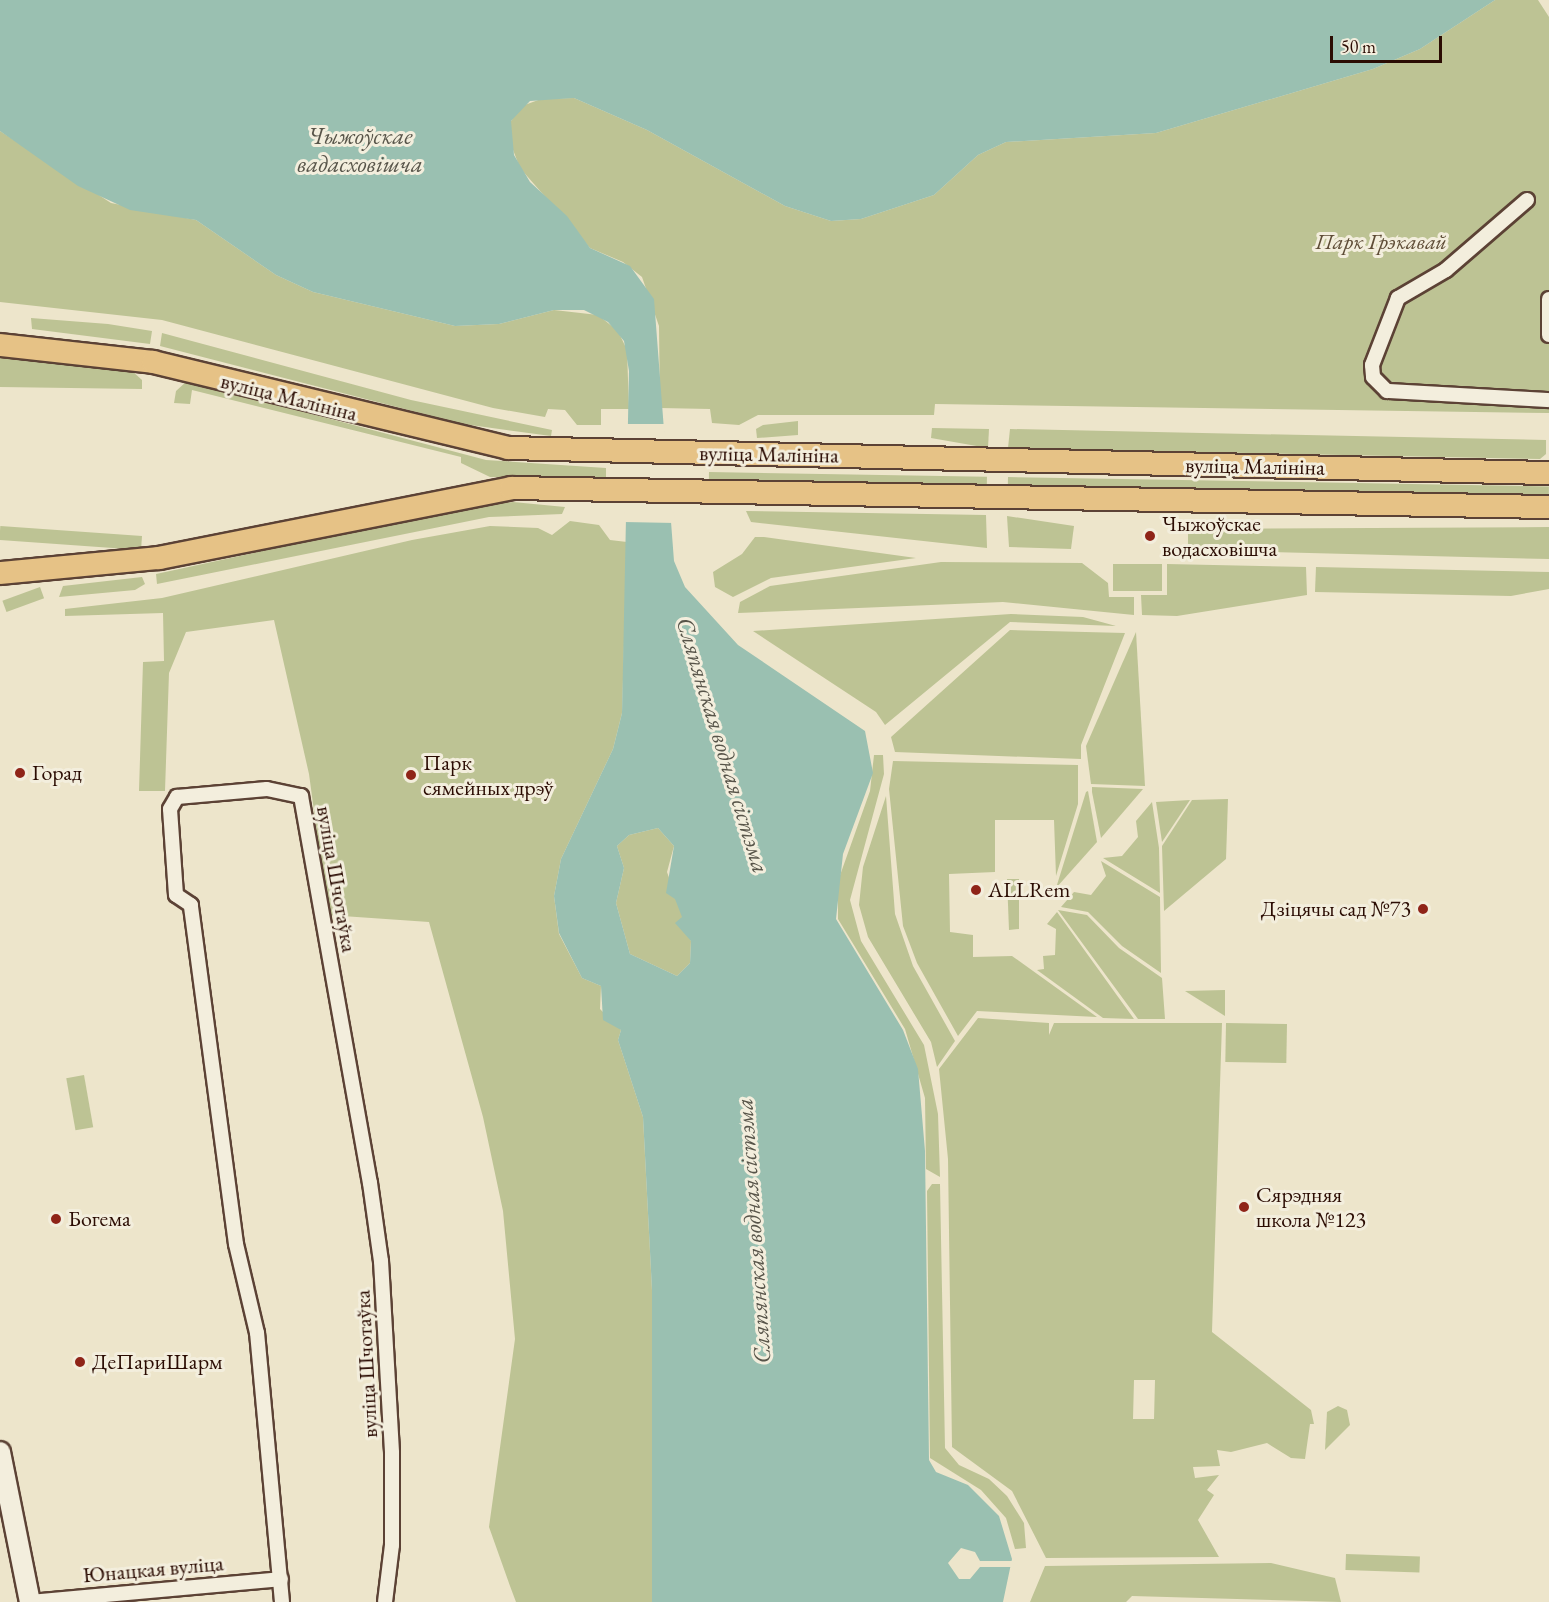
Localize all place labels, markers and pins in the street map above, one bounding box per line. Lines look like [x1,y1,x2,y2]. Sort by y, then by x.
place label: Чыжоўскае водасховішча [1162,510,1277,562]
marker: Чыжоўскае водасховішча [1143,529,1157,543]
place label: Парк сямейных дрэў [423,749,553,800]
place label: Горад [32,760,82,786]
marker: Горад [13,766,27,780]
marker: Парк сямейных дрэў [404,768,418,782]
place label: ALLRem [988,877,1070,903]
marker: ALLRem [969,883,983,897]
place label: Дзіцячы сад №73 [1261,896,1411,922]
marker: Дзіцячы сад №73 [1416,902,1430,916]
place label: Сярэдняя школа №123 [1256,1181,1366,1232]
marker: Сярэдняя школа №123 [1237,1200,1251,1214]
place label: Богема [68,1206,131,1232]
marker: Богема [49,1212,63,1226]
place label: ДеПариШарм [92,1349,223,1375]
marker: ДеПариШарм [73,1355,87,1369]

